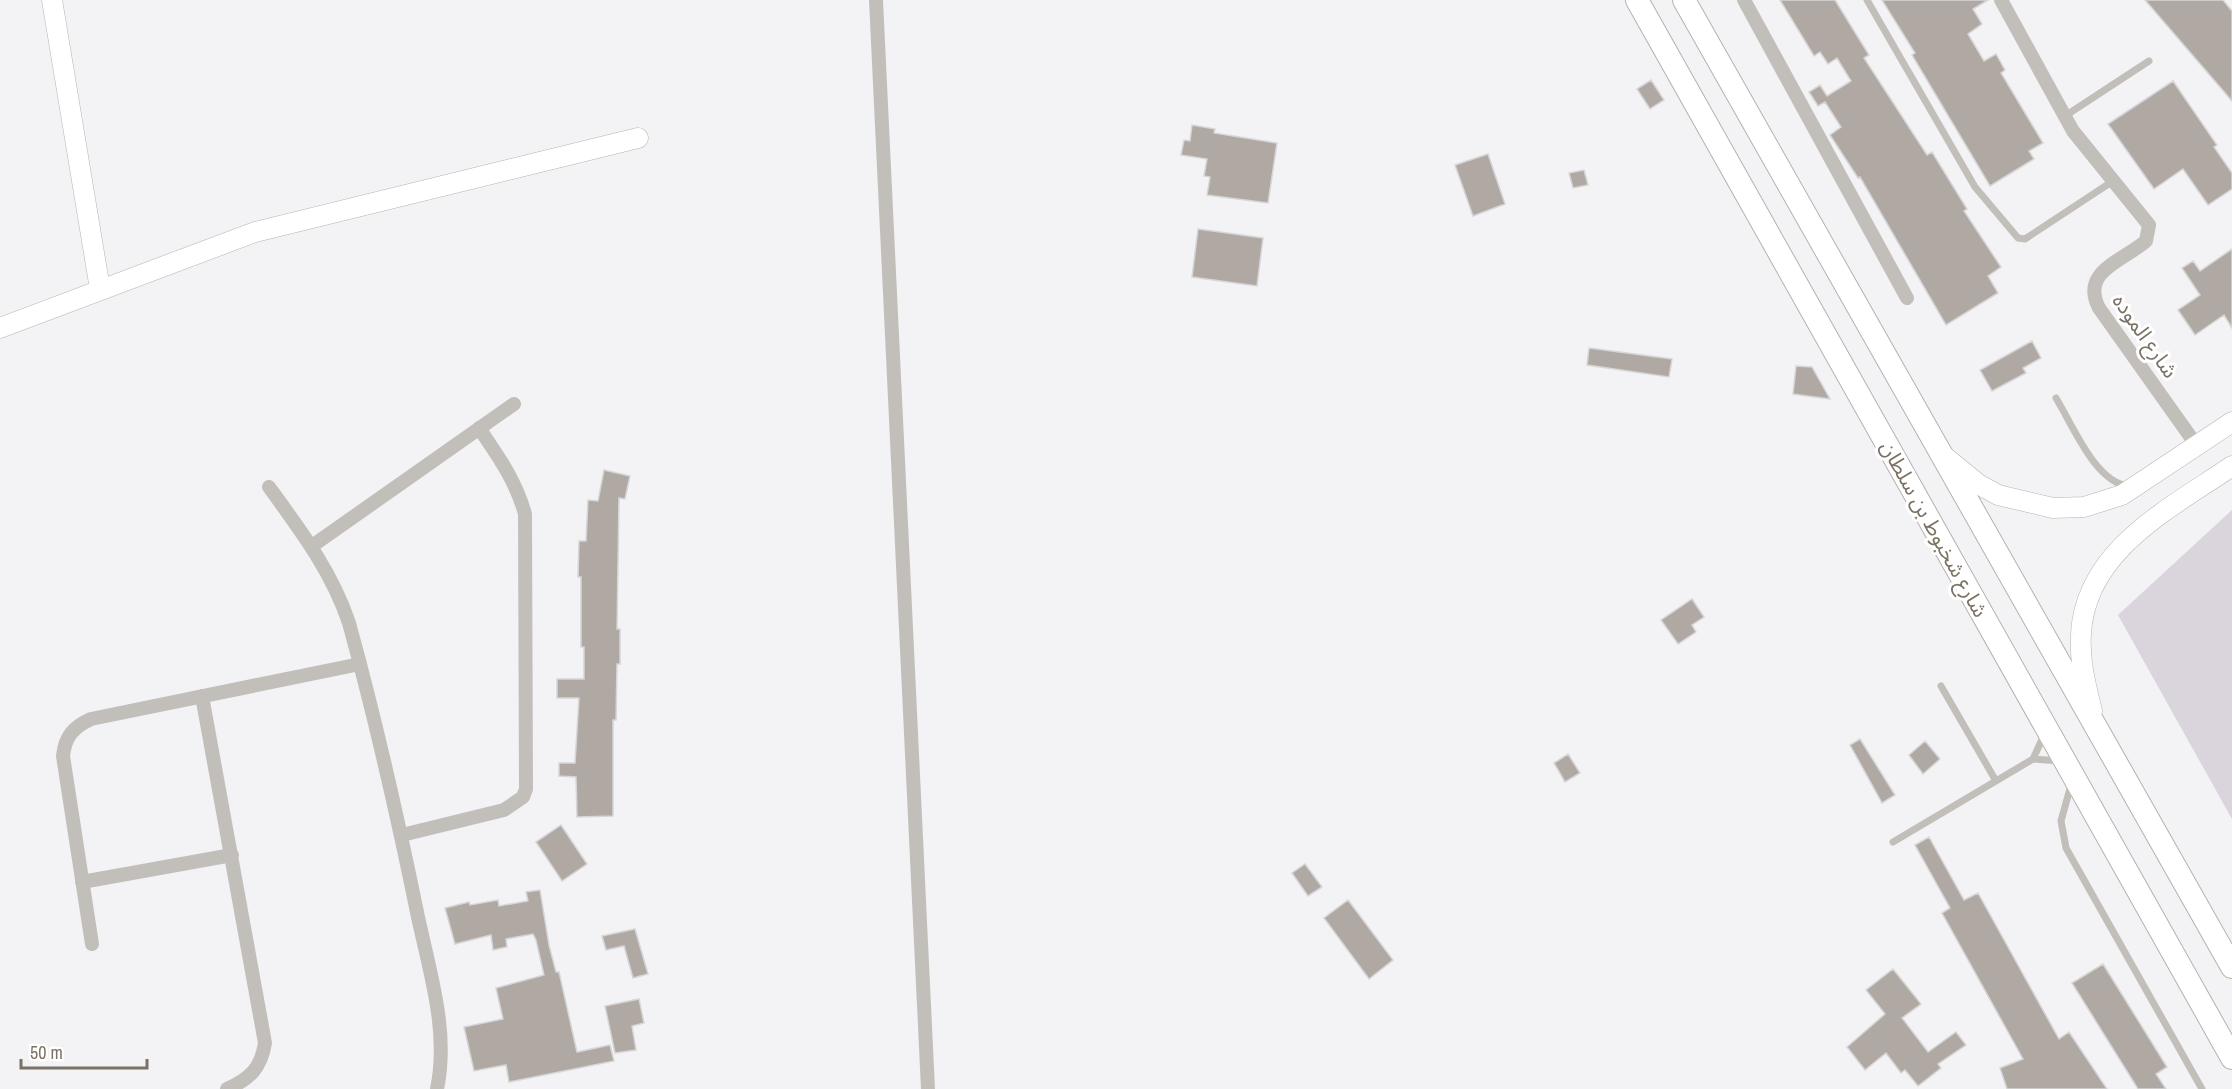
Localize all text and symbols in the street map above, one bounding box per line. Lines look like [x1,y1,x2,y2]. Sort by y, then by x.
street label: شارع الموده [2105,288,2185,384]
street label: شارع شخبوط بن سلطان [1873,435,1995,623]
scale bar [21,1032,147,1070]
text: 50 m [30,1040,63,1065]

